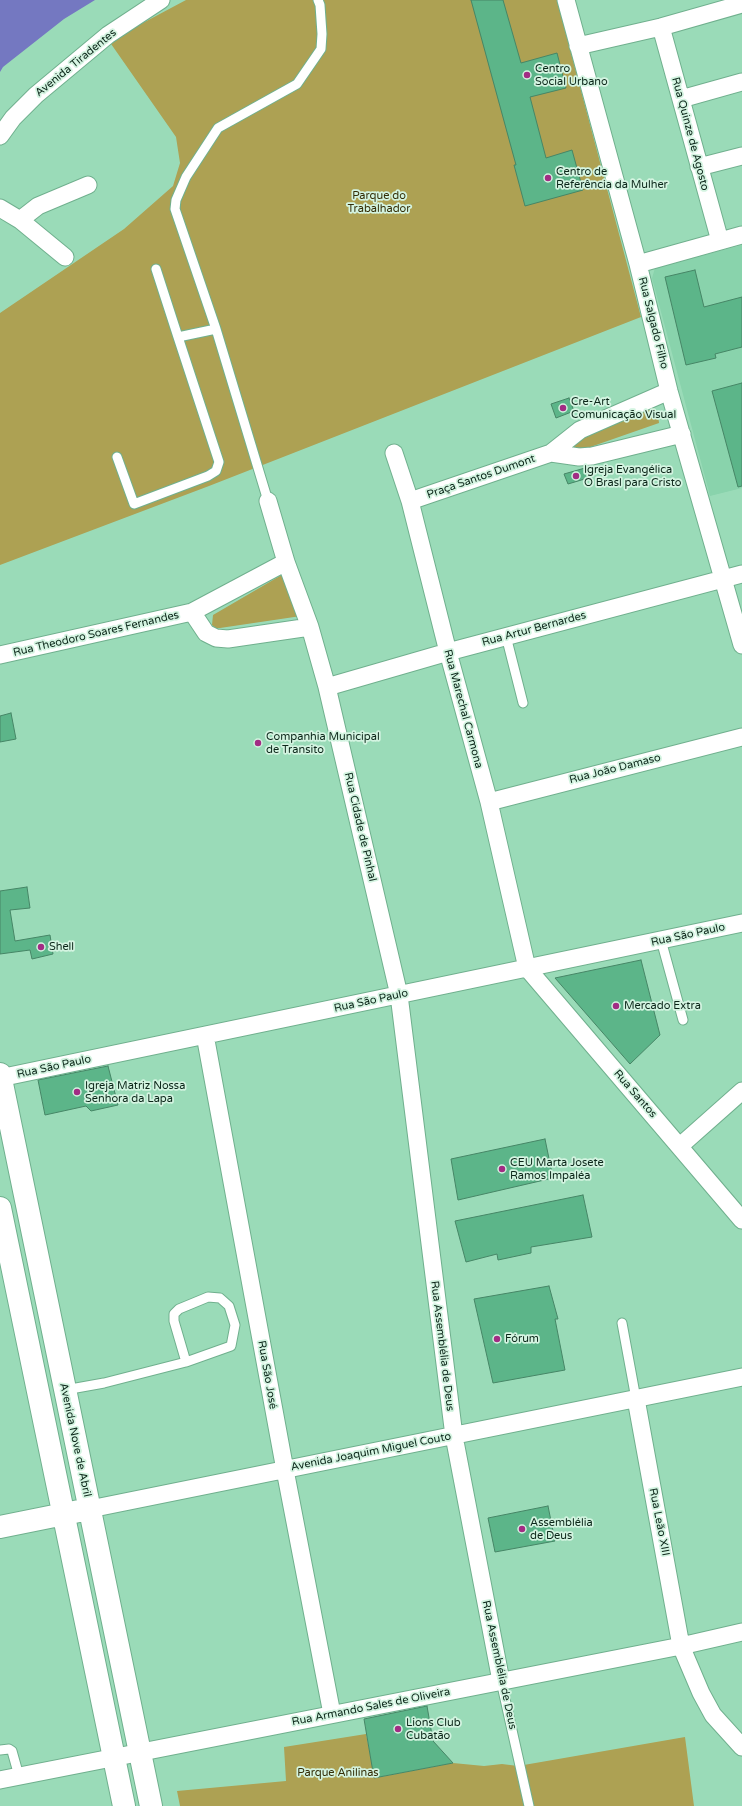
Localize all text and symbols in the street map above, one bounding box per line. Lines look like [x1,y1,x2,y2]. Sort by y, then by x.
street label: Avenida Tiradentes [33,26,119,100]
place label: Centro Social Urbano [535,62,608,88]
marker: Centro Social Urbano [522,70,532,80]
street label: Rua Quinze de Agosto [668,76,712,192]
place label: Centro de Referência da Mulher [556,165,668,191]
marker: Centro de Referência da Mulher [543,173,553,183]
park label: Parque do Trabalhador [347,189,411,215]
street label: Rua Salgado Filho [635,276,671,370]
place label: Cre-Art Comunicação Visual [571,395,676,421]
marker: Cre-Art Comunicação Visual [558,403,568,413]
street label: Praça Santos Dumont [425,452,537,502]
place label: Igreja Evangélica O Brasl para Cristo [584,463,682,489]
marker: Igreja Evangélica O Brasl para Cristo [571,471,581,481]
street label: Rua Theodoro Soares Fernandes [12,608,180,660]
street label: Rua Artur Bernardes [480,609,588,649]
street label: Rua Marechal Carmona [441,648,485,770]
place label: Companhia Municipal de Transito [266,730,380,756]
marker: Companhia Municipal de Transito [253,738,263,748]
street label: Rua João Damaso [568,751,662,787]
street label: Rua Cidade de Pinhal [341,771,379,883]
street label: Rua São Paulo [650,921,726,949]
place label: Shell [49,940,74,954]
marker: Shell [36,942,46,952]
street label: Rua São Paulo [333,987,409,1015]
place label: Mercado Extra [624,999,701,1013]
marker: Mercado Extra [611,1001,621,1011]
street label: Rua São Paulo [16,1053,92,1081]
street label: Rua Santos [611,1067,659,1121]
place label: Igreja Matriz Nossa Senhora da Lapa [85,1079,185,1105]
marker: Igreja Matriz Nossa Senhora da Lapa [72,1087,82,1097]
place label: CEU Marta Josete Ramos Impaléa [510,1156,604,1182]
marker: CEU Marta Josete Ramos Impaléa [497,1164,507,1174]
street label: Rua Assemblélia de Deus [427,1280,457,1412]
place label: Fórum [505,1332,539,1346]
marker: Fórum [492,1334,502,1344]
street label: Rua São José [254,1340,280,1410]
street label: Avenida Nove de Abril [56,1382,94,1498]
street label: Avenida Joaquim Miguel Couto [290,1430,452,1474]
street label: Rua Leão XIII [646,1487,672,1557]
place label: Assemblélia de Deus [530,1516,593,1542]
marker: Assemblélia de Deus [517,1524,527,1534]
street label: Rua Assemblélia de Deus [479,1599,519,1731]
street label: Rua Armando Sales de Oliveira [291,1685,451,1729]
place label: Lions Club Cubatão [406,1716,461,1742]
marker: Lions Club Cubatão [393,1724,403,1734]
park label: Parque Anilinas [297,1766,379,1780]

